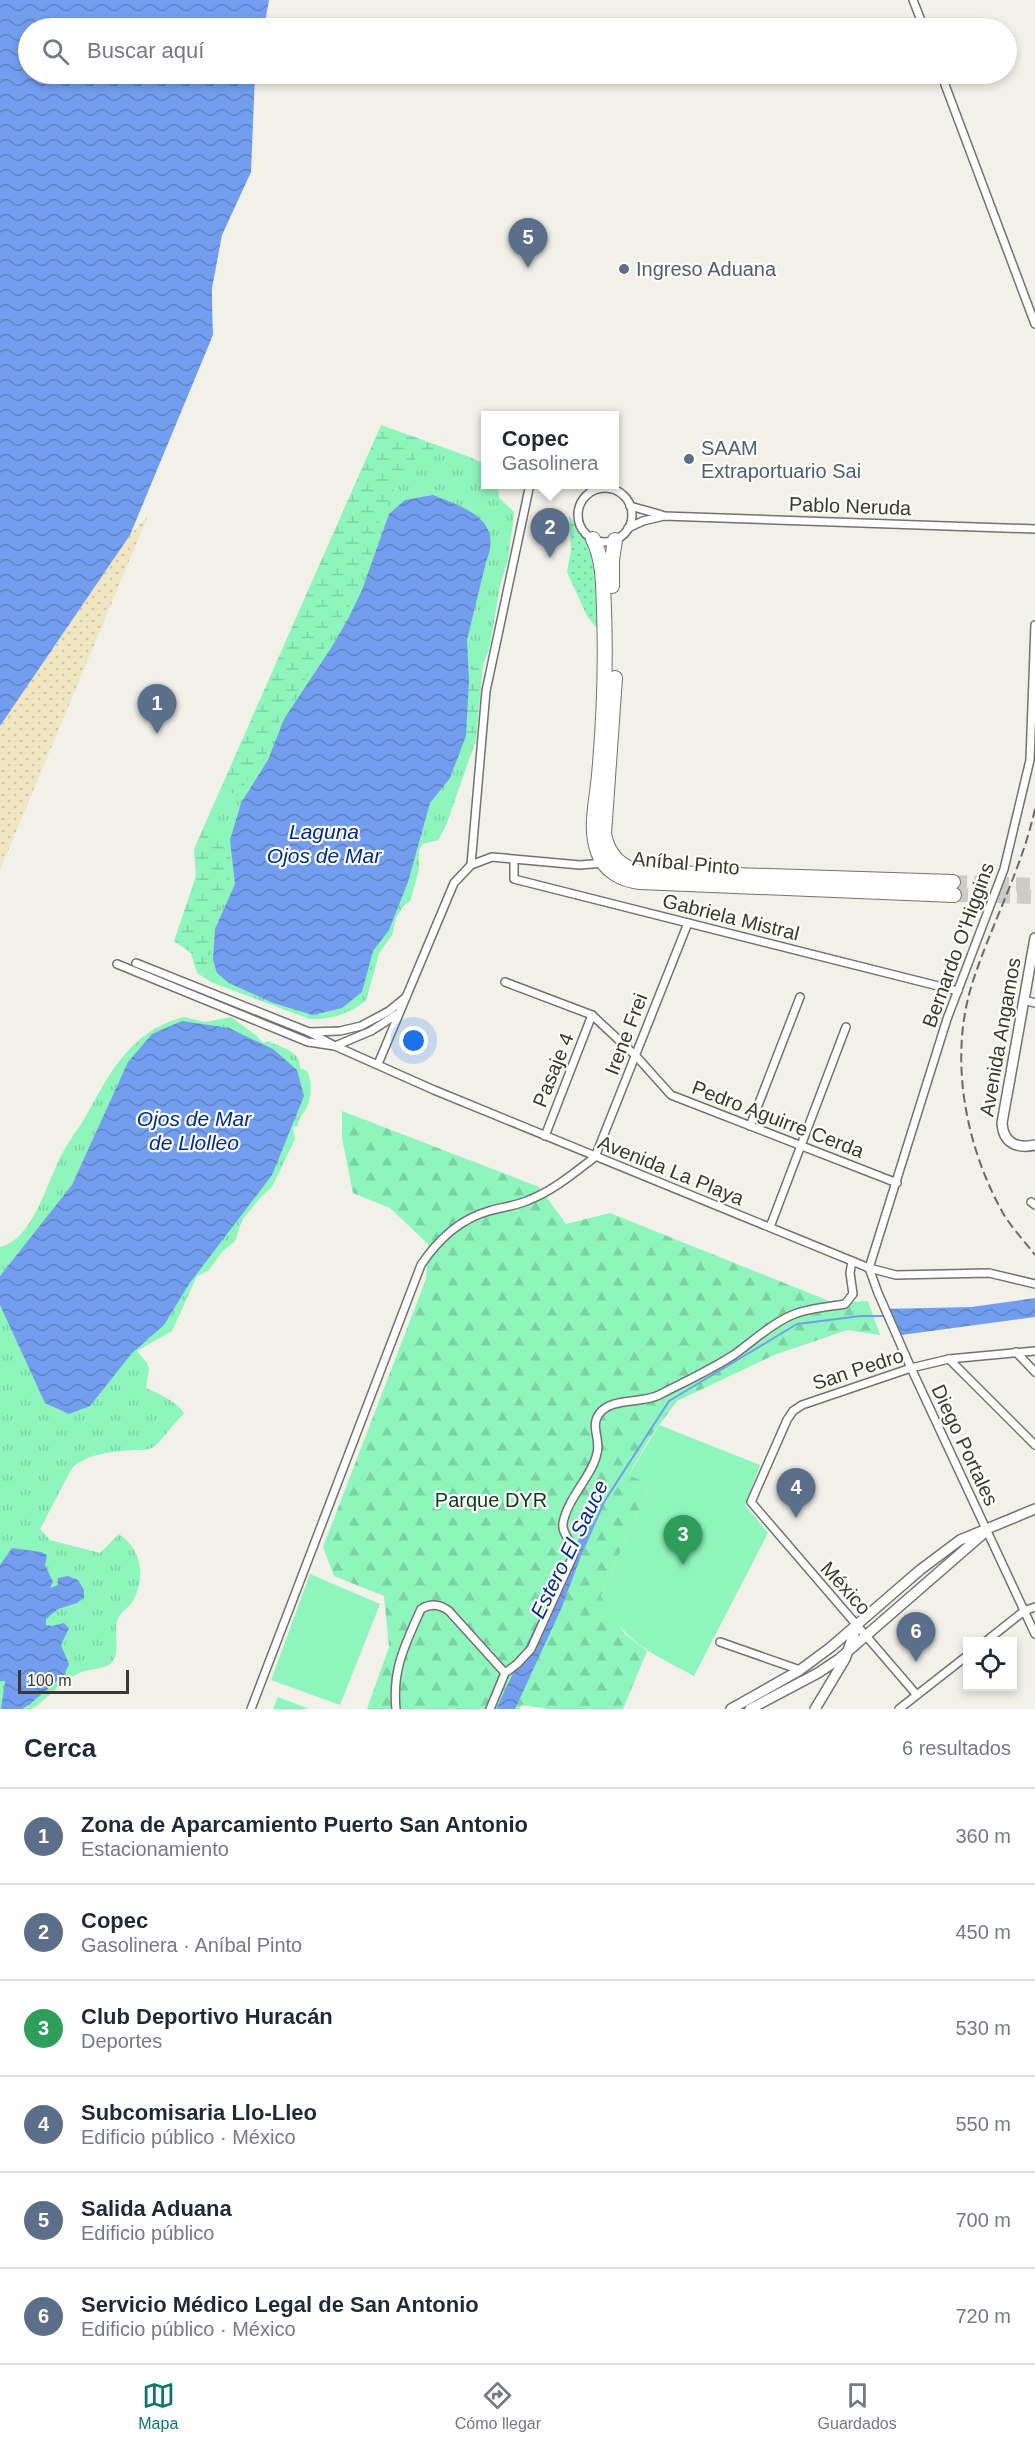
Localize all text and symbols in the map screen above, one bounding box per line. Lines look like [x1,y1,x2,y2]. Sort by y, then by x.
search box [18,18,1017,84]
icon: search [39,35,72,68]
text: Buscar aquí [87,38,204,63]
pin: 5 [508,218,548,268]
place label: Ingreso Aduana [636,258,777,280]
marker: Ingreso Aduana [617,262,631,276]
popup [481,411,619,489]
text: Copec [502,426,569,451]
place label: SAAM Extraportuario Sai [701,437,861,482]
text: Gasolinera [502,452,598,474]
marker: SAAM Extraportuario Sai [682,452,696,466]
street label: Pablo Neruda [788,493,912,519]
pin: 2 [530,508,570,558]
pin: 1 [138,684,176,734]
water label: Laguna Ojos de Mar [267,820,382,867]
street label: Aníbal Pinto [631,847,741,879]
street label: Bernardo O'Higgins [918,860,998,1030]
street label: Gabriela Mistral [660,889,802,945]
street label: Avenida Angamos [975,956,1025,1118]
street label: Irene Frei [600,990,652,1078]
your location [399,1026,428,1055]
street label: Pasaje 4 [528,1030,578,1110]
street label: Pedro Aguirre Cerda [689,1076,868,1162]
water label: Ojos de Mar de Llolleo [137,1107,252,1154]
street label: Avenida La Playa [595,1131,748,1210]
street label: San Pedro [810,1344,906,1394]
street label: Diego Portales [927,1381,1003,1509]
pin: 4 [776,1468,816,1518]
water label: Estero El Sauce [526,1476,612,1622]
park label: Parque DYR [435,1489,547,1511]
pin: 3 [664,1516,702,1565]
street label: México [817,1557,875,1619]
pin: 6 [896,1612,936,1662]
map controls [963,1637,1017,1691]
button: locate [963,1637,1017,1691]
scale bar [18,1667,129,1694]
text: 100 m [27,1672,71,1689]
text: Cerca [24,1733,96,1763]
text: 6 resultados [902,1737,1011,1759]
text: Zona de Aparcamiento Puerto San Antonio [81,1812,528,1837]
text: 1 [38,1825,49,1847]
text: 360 m [955,1825,1011,1847]
text: Estacionamiento [81,1838,229,1860]
text: Copec [81,1908,148,1933]
text: 2 [38,1921,49,1943]
text: 450 m [955,1921,1011,1943]
text: Gasolinera · Aníbal Pinto [81,1934,302,1956]
text: Club Deportivo Huracán [81,2004,333,2029]
text: 3 [38,2017,49,2039]
text: 530 m [955,2017,1011,2039]
text: Deportes [81,2030,162,2052]
text: Subcomisaria Llo-Lleo [81,2100,317,2125]
text: 4 [38,2113,49,2135]
text: 550 m [955,2113,1011,2135]
text: Edificio público · México [81,2126,296,2148]
text: Salida Aduana [81,2196,232,2221]
text: 5 [38,2209,49,2231]
text: 700 m [955,2209,1011,2231]
text: Edificio público [81,2222,214,2244]
text: Servicio Médico Legal de San Antonio [81,2292,479,2317]
text: 6 [38,2305,49,2327]
text: 720 m [955,2305,1011,2327]
text: Edificio público · México [81,2318,296,2340]
tab: Mapa [138,2379,178,2433]
tab: Cómo llegar [455,2379,541,2433]
tab: Guardados [818,2379,897,2433]

